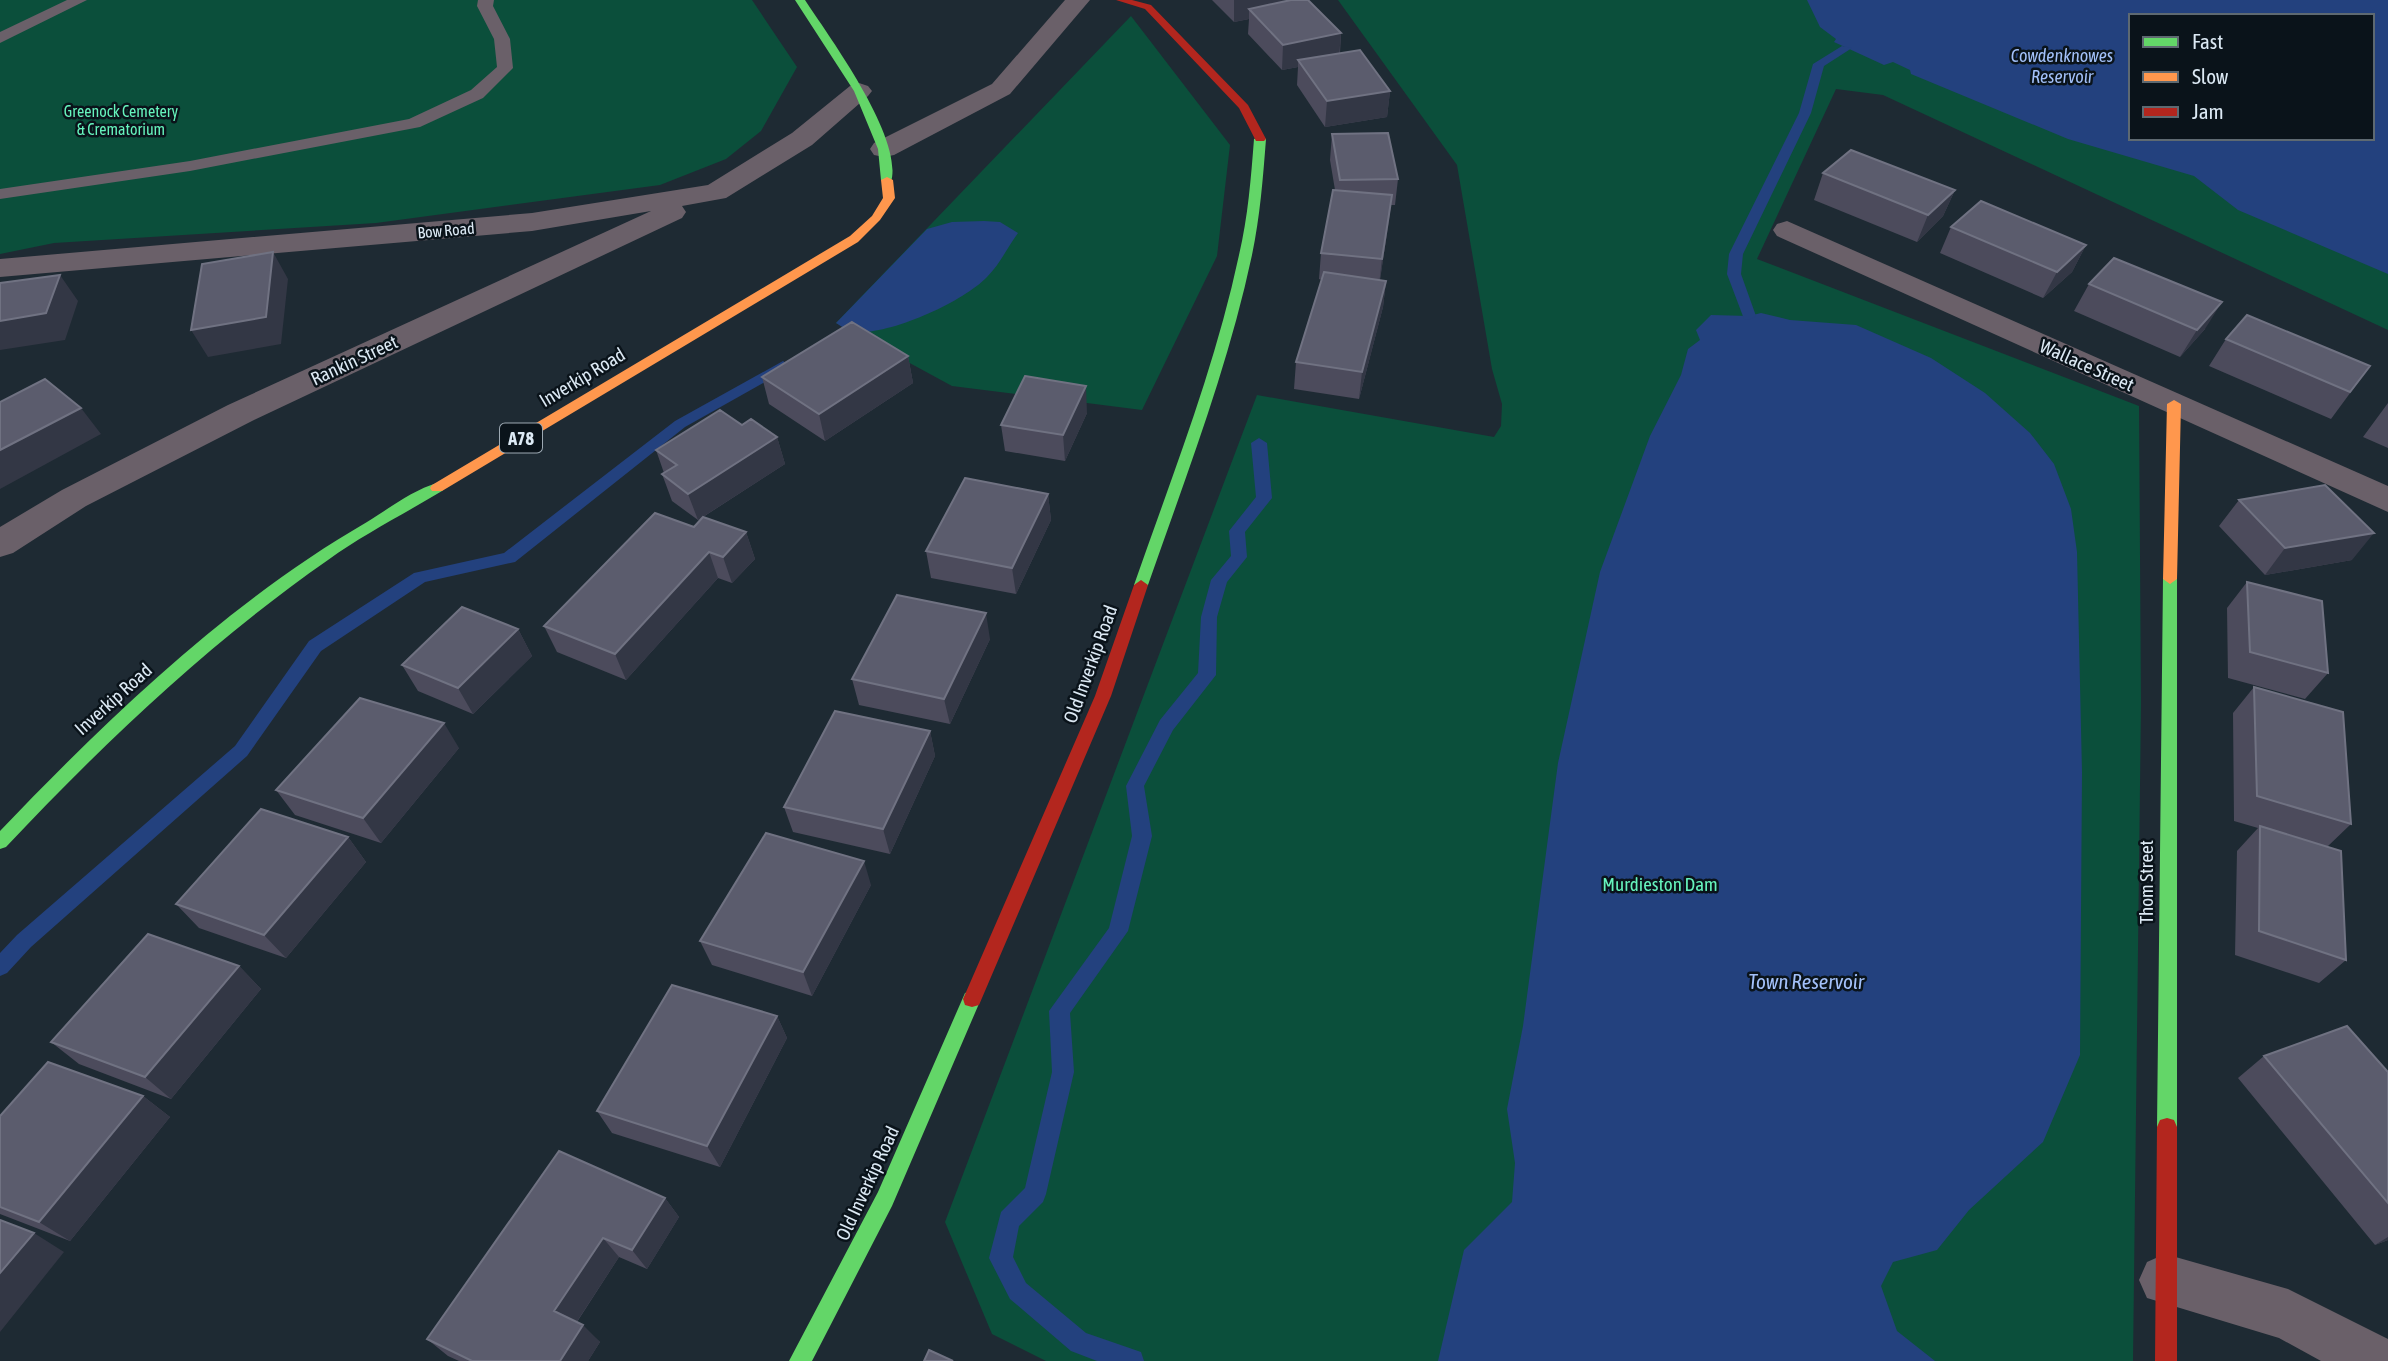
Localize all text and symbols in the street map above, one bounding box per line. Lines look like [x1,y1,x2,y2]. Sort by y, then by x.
legend [2129,14,2374,140]
text: Fast [2192,29,2223,53]
water label: Cowdenknowes Reservoir [2011,45,2113,87]
text: Slow [2192,64,2229,88]
text: Jam [2192,99,2224,123]
park label: Greenock Cemetery & Crematorium [64,102,179,138]
street label: Bow Road [417,219,475,241]
street label: Rankin Street [307,330,401,390]
street label: Wallace Street [2036,334,2138,396]
street label: Inverkip Road [535,343,629,411]
road number: A78 [500,424,542,452]
street label: Old Inverkip Road [1059,602,1121,726]
street label: Inverkip Road [70,659,156,739]
street label: Thom Street [2135,840,2157,924]
park label: Murdieston Dam [1602,873,1718,895]
water label: Town Reservoir [1748,969,1865,993]
street label: Old Inverkip Road [831,1122,903,1244]

